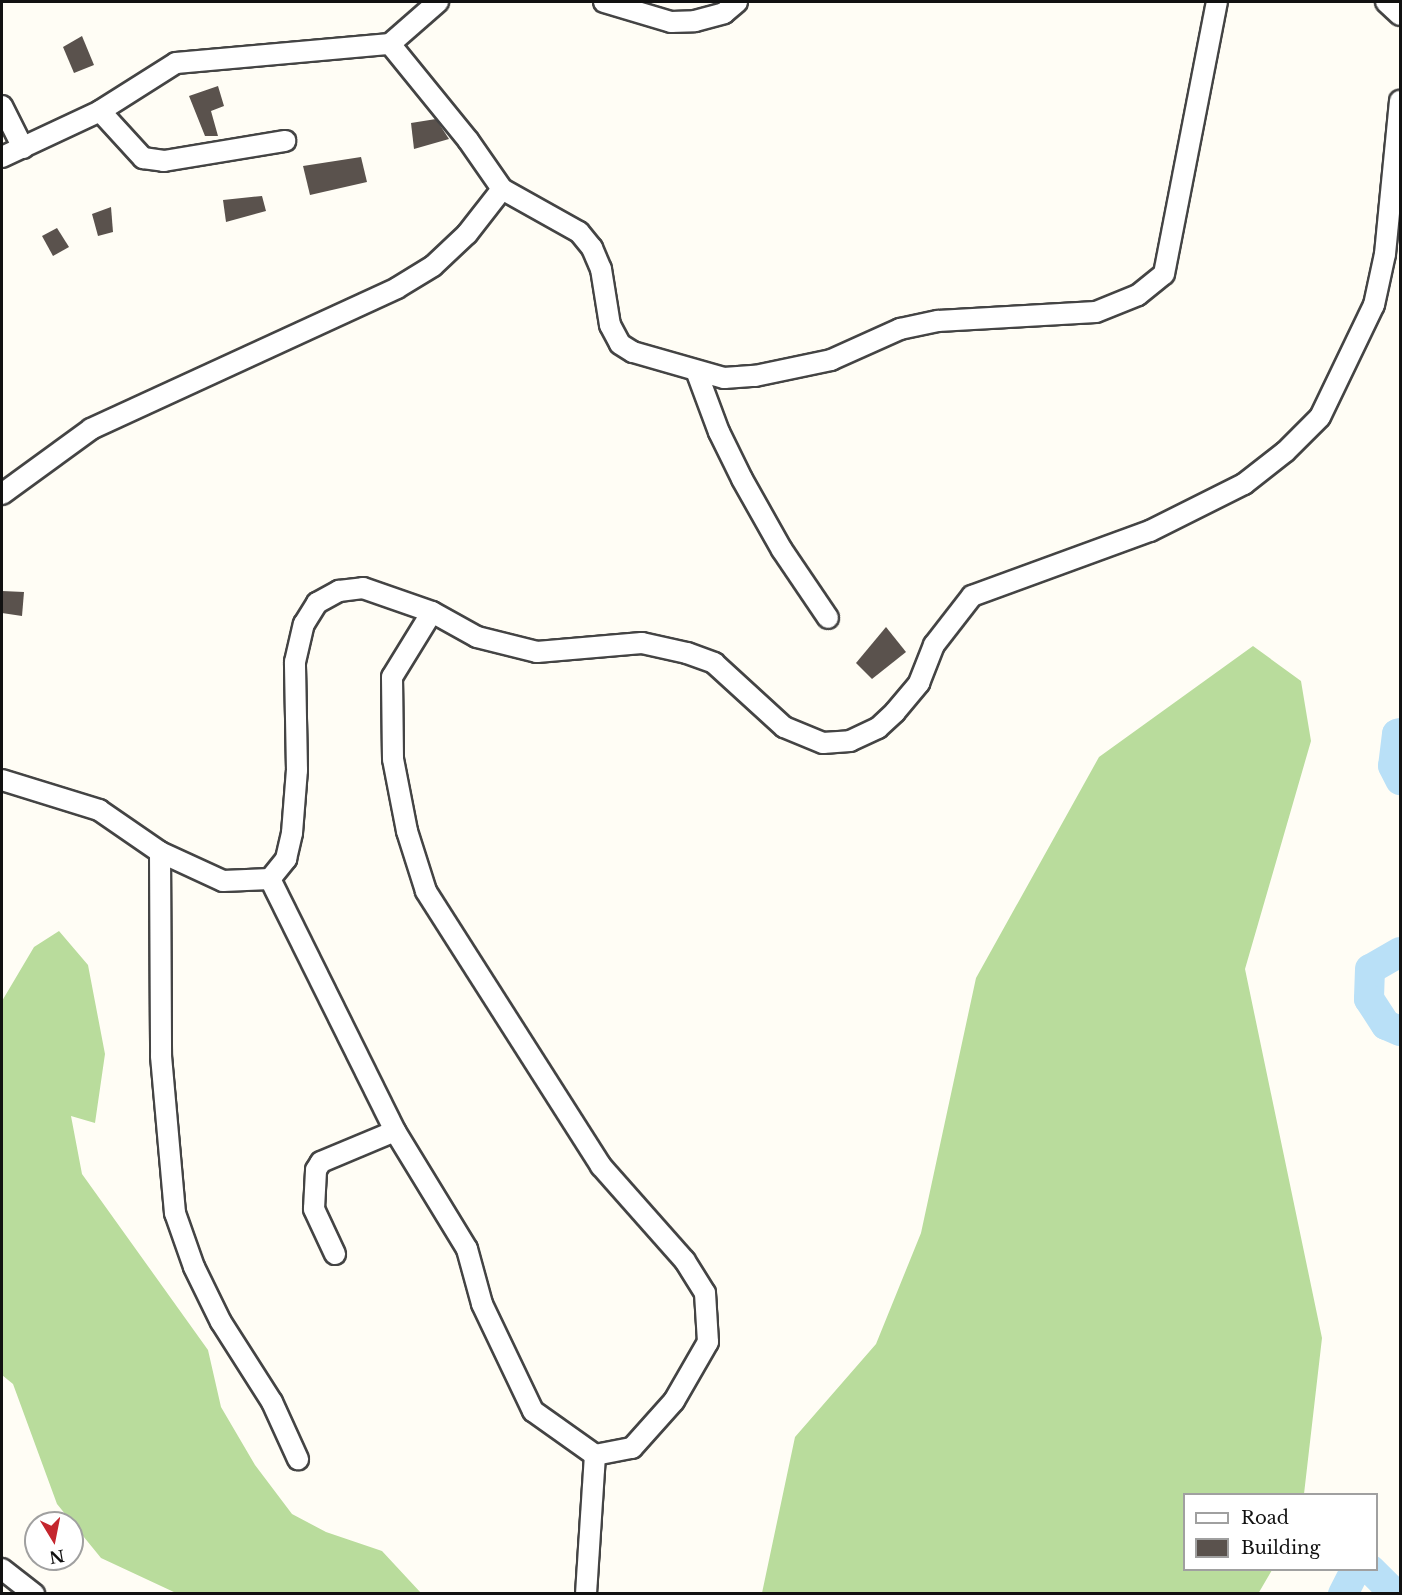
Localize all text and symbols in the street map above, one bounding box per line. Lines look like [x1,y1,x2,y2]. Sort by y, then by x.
legend [1183,1493,1378,1571]
text: Road [1241,1507,1289,1529]
north arrow [24,1511,84,1571]
text: Building [1241,1537,1320,1559]
text: N [48,1546,66,1568]

